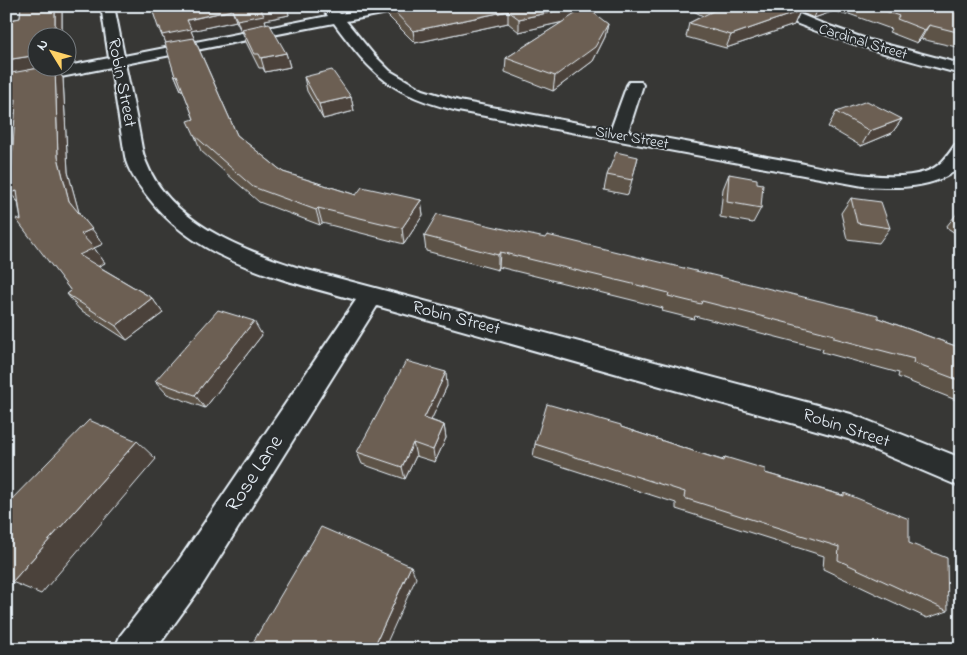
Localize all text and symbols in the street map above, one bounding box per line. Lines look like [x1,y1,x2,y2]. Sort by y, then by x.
street label: Cardinal Street [816,18,910,66]
north arrow [28,28,78,78]
text: N [32,35,54,55]
street label: Robin Street [100,36,142,130]
street label: Silver Street [594,121,670,155]
street label: Robin Street [409,295,503,343]
street label: Robin Street [799,403,893,455]
street label: Rose Lane [219,429,292,519]

